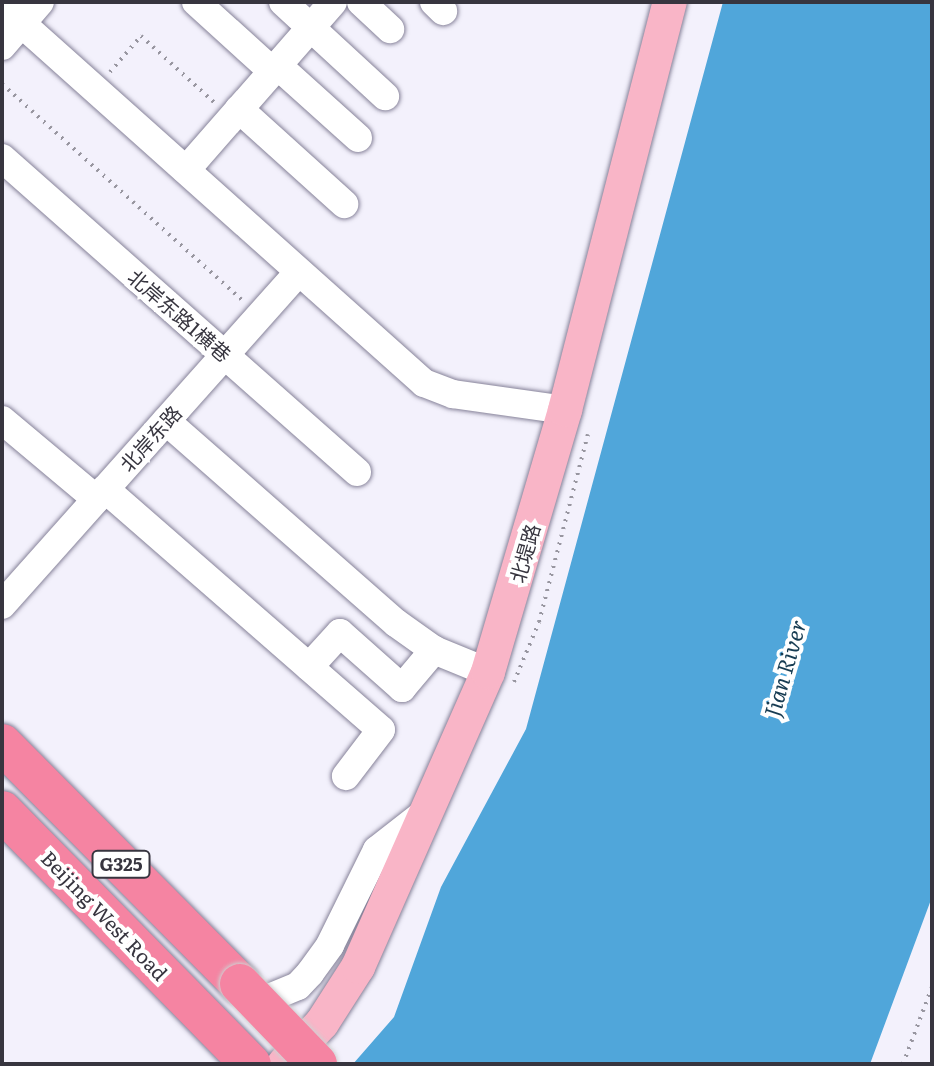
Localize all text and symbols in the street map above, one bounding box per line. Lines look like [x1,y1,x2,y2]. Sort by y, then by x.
street label: 北岸东路1横巷 [124,264,236,366]
street label: 北岸东路 [114,400,186,476]
street label: 北堤路 [504,521,544,585]
water label: Jian River [758,617,810,719]
street label: Beijing West Road [37,845,173,985]
road number: G325 [91,850,151,878]

